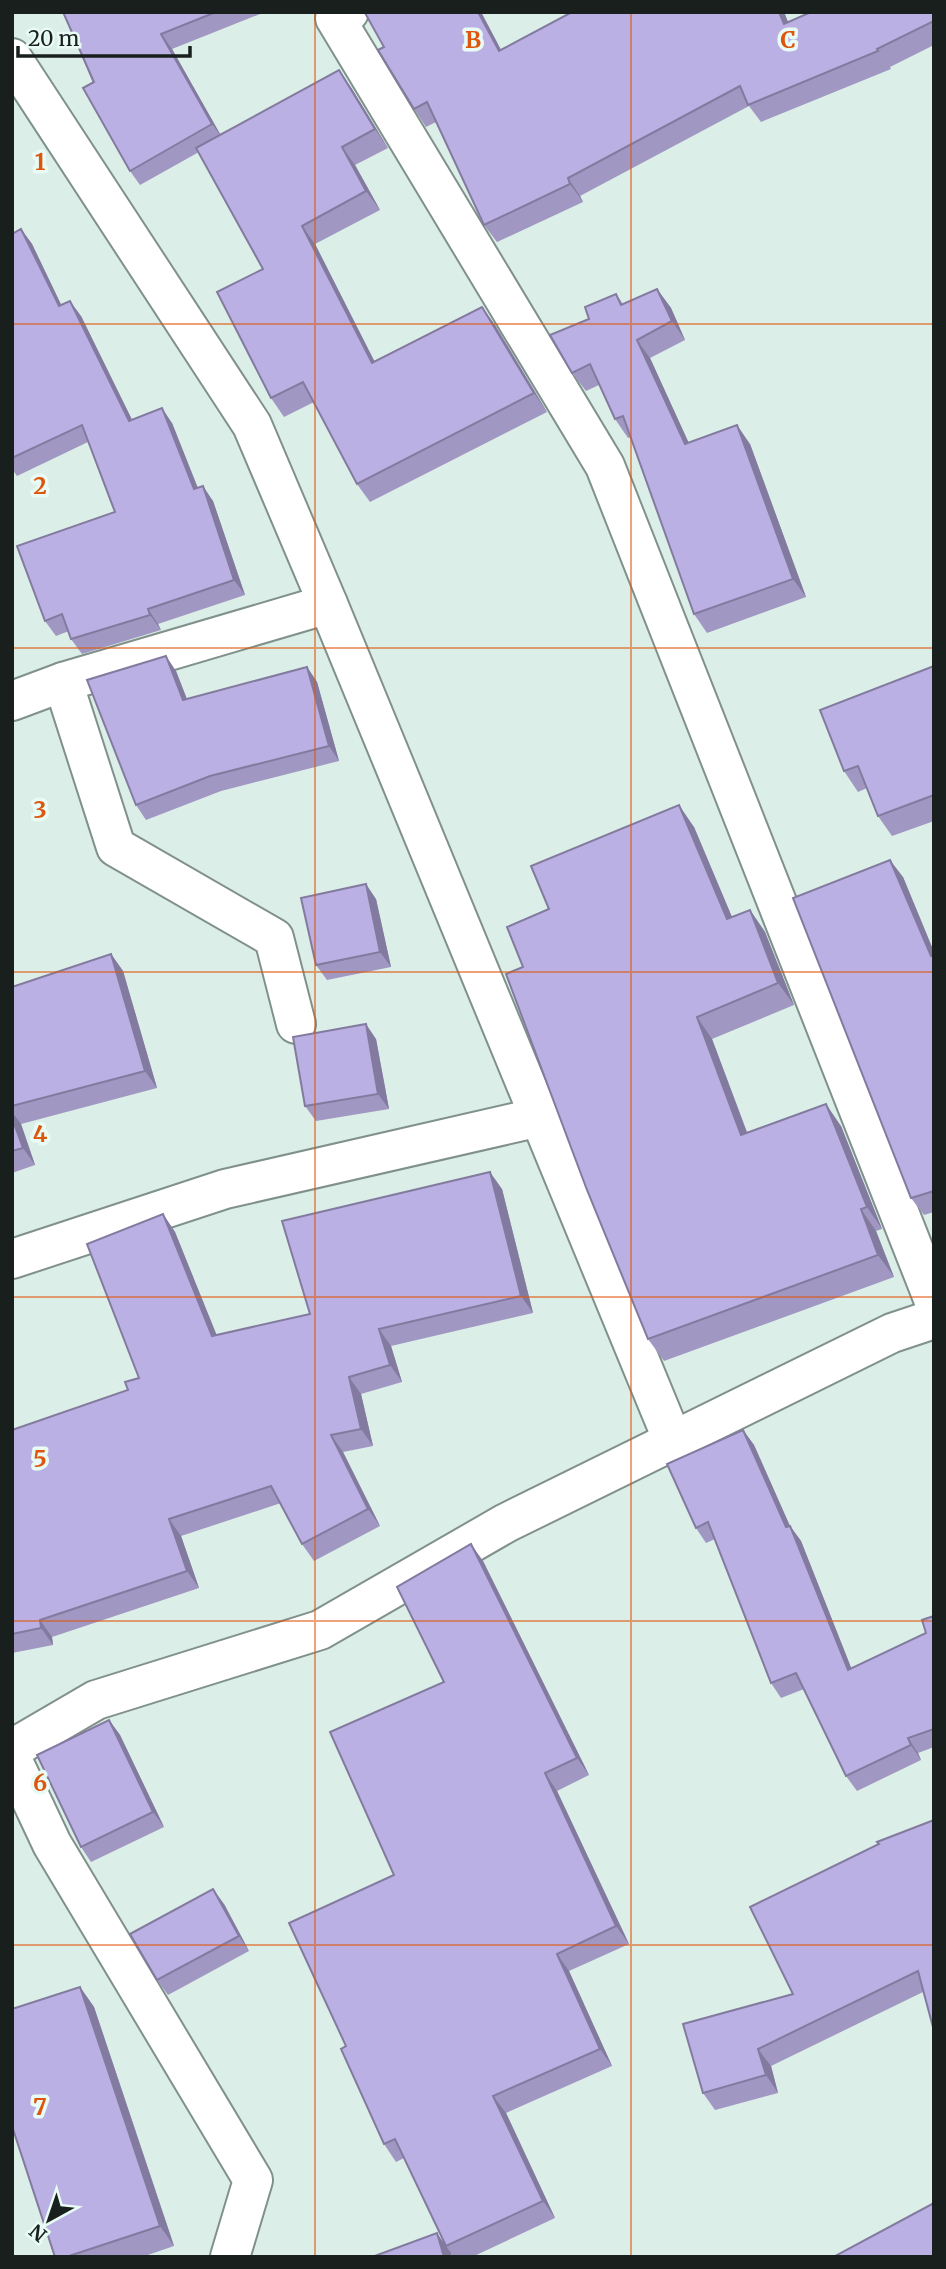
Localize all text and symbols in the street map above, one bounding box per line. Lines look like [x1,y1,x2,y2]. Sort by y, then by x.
scale bar [18,14,189,58]
text: 20 m [28,25,80,52]
text: B [465,25,481,54]
text: C [780,25,796,54]
text: 1 [35,147,46,176]
text: 2 [33,471,47,500]
text: 3 [33,795,47,824]
text: 4 [33,1119,48,1148]
text: 5 [33,1444,47,1473]
text: 6 [33,1768,47,1797]
text: 7 [33,2092,47,2121]
north arrow [14,2185,84,2255]
text: N [25,2219,52,2247]

